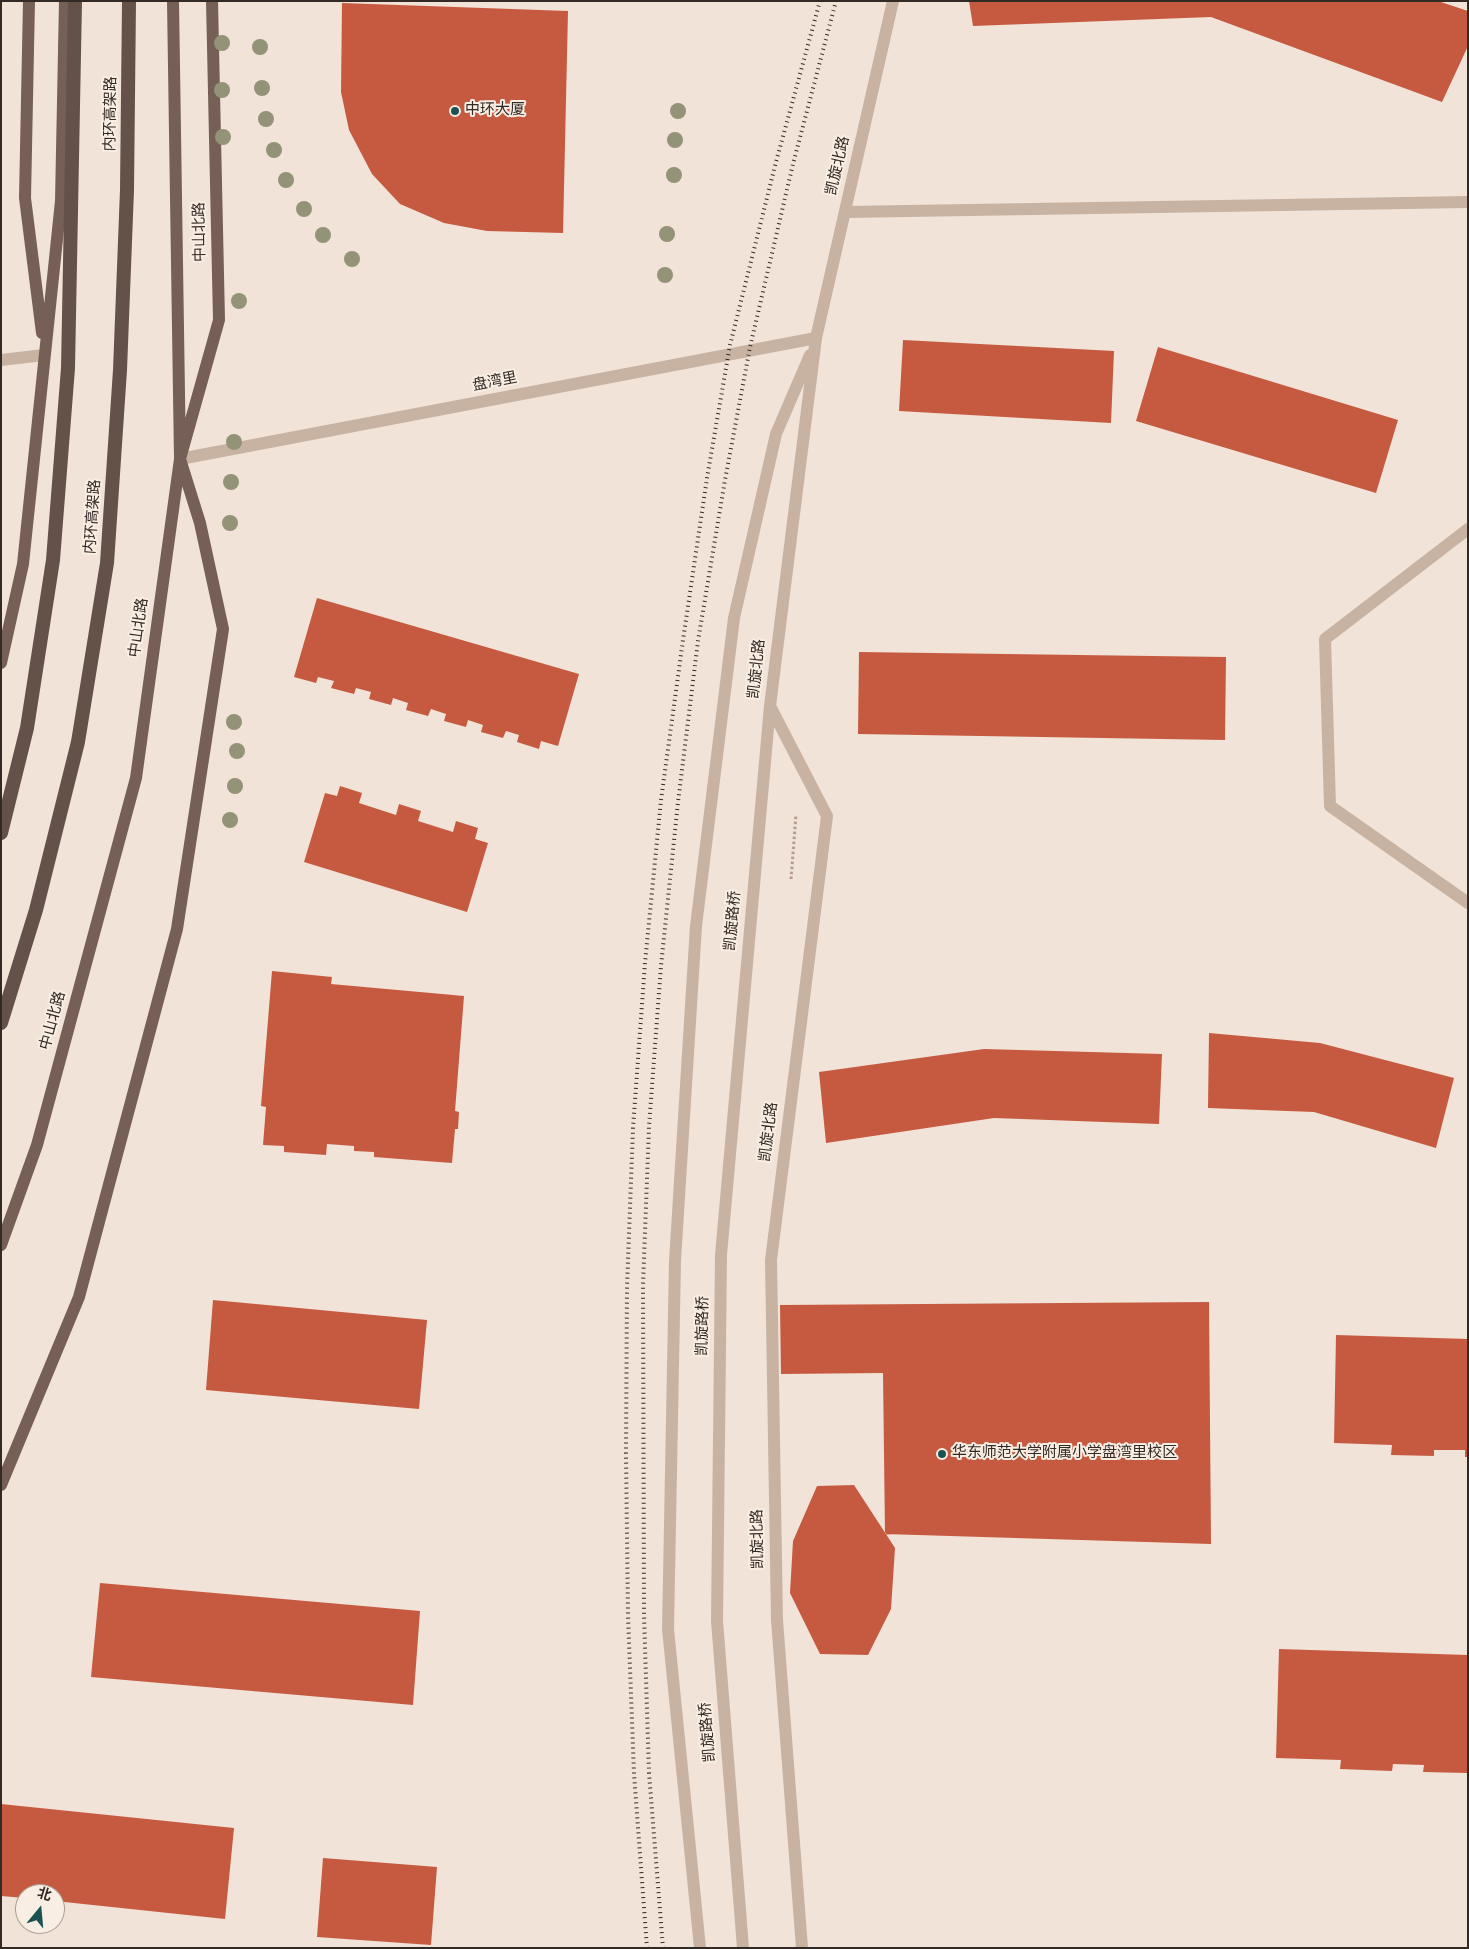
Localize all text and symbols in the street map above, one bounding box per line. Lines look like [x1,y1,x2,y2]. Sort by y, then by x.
street label: 内环高架路 [102,76,122,152]
place label: 中环大厦 [465,102,525,120]
marker: 中环大厦 [449,105,461,117]
street label: 凯旋北路 [823,135,855,197]
street label: 中山北路 [191,202,211,262]
street label: 盘湾里 [471,370,519,396]
street label: 内环高架路 [82,479,106,555]
street label: 中山北路 [127,597,153,659]
street label: 凯旋北路 [746,638,770,700]
street label: 凯旋路桥 [722,890,746,952]
street label: 中山北路 [38,990,70,1052]
street label: 凯旋北路 [757,1101,783,1163]
street label: 凯旋路桥 [694,1296,714,1356]
place label: 华东师范大学附属小学盘湾里校区 [952,1445,1177,1463]
marker: 华东师范大学附属小学盘湾里校区 [936,1448,948,1460]
street label: 凯旋北路 [749,1509,769,1569]
street label: 凯旋路桥 [697,1701,721,1763]
north arrow [15,1884,65,1934]
text: 北 [35,1885,53,1905]

